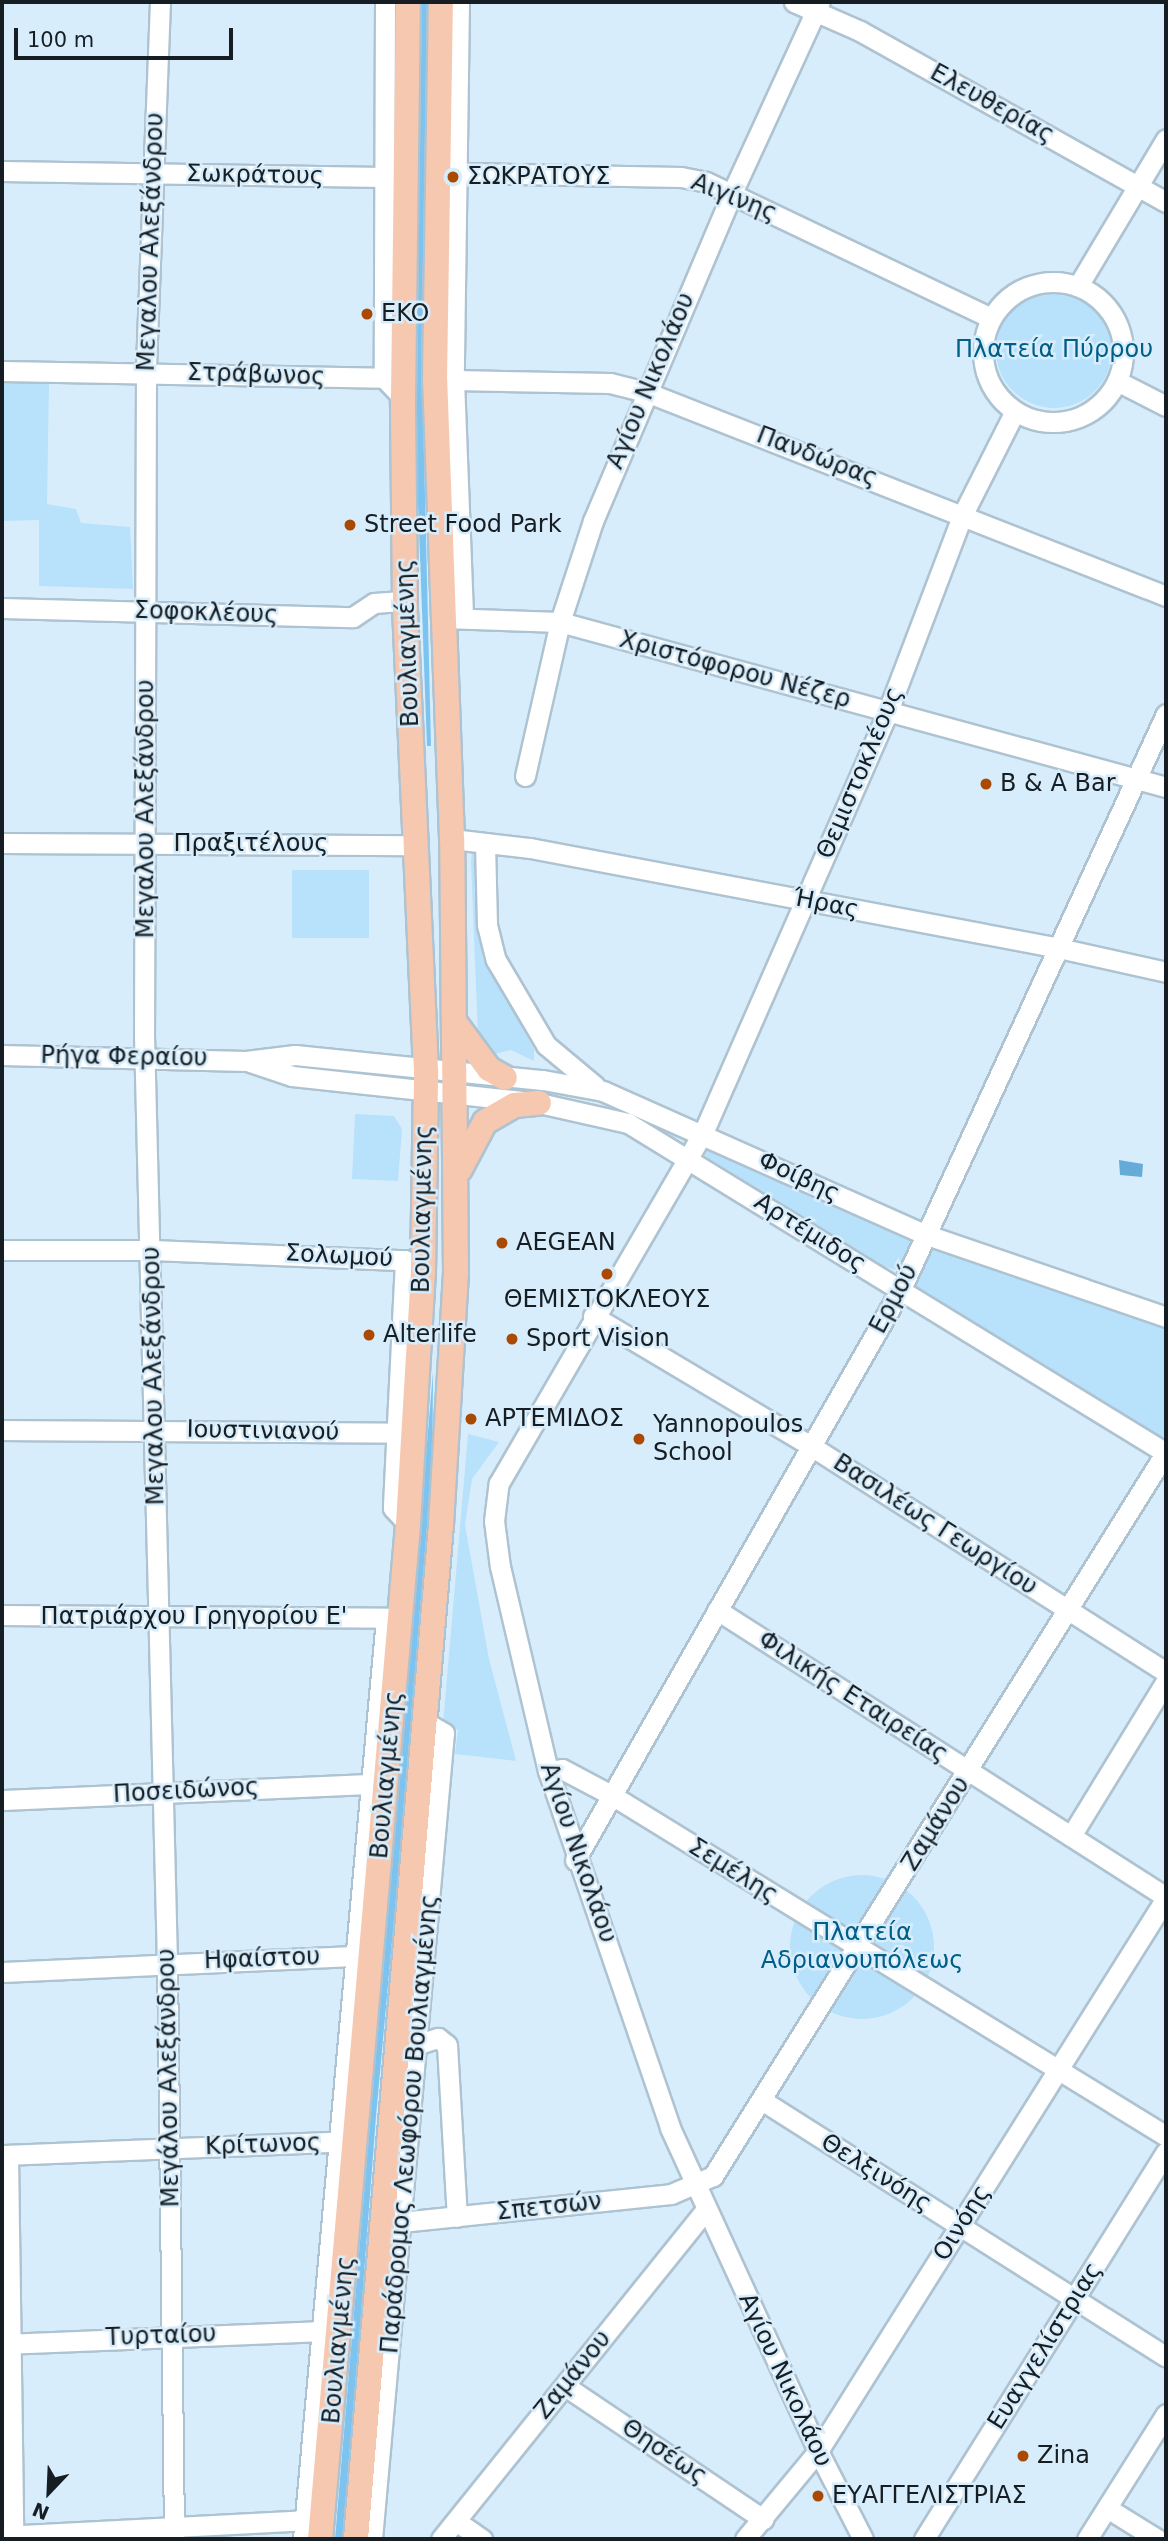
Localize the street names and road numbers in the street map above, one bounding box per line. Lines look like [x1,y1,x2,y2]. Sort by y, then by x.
street label: Ελευθερίας [925,58,1059,150]
street label: Μεγαλου Αλεξάνδρου [132,112,170,372]
street label: Σωκράτους [186,159,324,191]
street label: Αιγίνης [687,168,781,228]
street label: Αγίου Νικολάου [601,289,701,473]
street label: Στράβωνος [186,358,326,392]
street label: Πανδώρας [752,421,882,493]
street label: Βουλιαγμένης [391,558,425,728]
street label: Σοφοκλέους [133,596,279,630]
street label: Χριστόφορου Νέζερ [616,625,854,715]
street label: Μεγαλου Αλεξάνδρου [132,680,160,938]
street label: Θεμιστοκλέους [811,683,909,863]
street label: Πραξιτέλους [174,830,328,858]
street label: Ήρας [791,884,861,924]
street label: Ρήγα Φεραίου [40,1041,208,1073]
street label: Βουλιαγμένης [407,1125,439,1293]
street label: Φοίβης [754,1146,844,1208]
street label: Αρτέμιδος [749,1187,871,1279]
street label: Σολωμού [284,1239,394,1273]
street label: Μεγαλου Αλεξάνδρου [137,1246,171,1506]
street label: Ερμού [864,1259,924,1339]
street label: Ιουστινιανού [186,1415,340,1447]
street label: Βασιλέως Γεωργίου [828,1448,1042,1602]
street label: Πατριάρχου Γρηγορίου E' [41,1603,347,1631]
street label: Φιλικής Εταιρείας [753,1625,953,1769]
street label: Βουλιαγμένης [365,1690,409,1860]
street label: Αγίου Νικολάου [534,1759,622,1947]
street label: Ζαμάνου [896,1772,976,1876]
street label: Ποσειδώνος [112,1773,260,1809]
street label: Σεμέλης [683,1832,783,1910]
street label: Παράδρομος Λεωφόρου Βουλιαγμένης [376,1893,444,2355]
street label: Ηφαίστου [204,1943,320,1975]
street label: Μεγάλου Αλεξάνδρου [152,1948,186,2208]
street label: Θελξινόης [815,2128,937,2218]
street label: Κρίτωνος [205,2129,321,2161]
street label: Οινόης [927,2180,997,2266]
street label: Σπετσών [495,2187,603,2227]
street label: Βουλιαγμένης [317,2255,361,2425]
street label: Ευαγγελίστριας [982,2257,1108,2435]
street label: Αγίου Νικολάου [732,2289,838,2471]
street label: Τυρταίου [105,2320,217,2352]
street label: Ζαμάνου [529,2325,617,2425]
street label: Θησέως [616,2413,712,2491]

